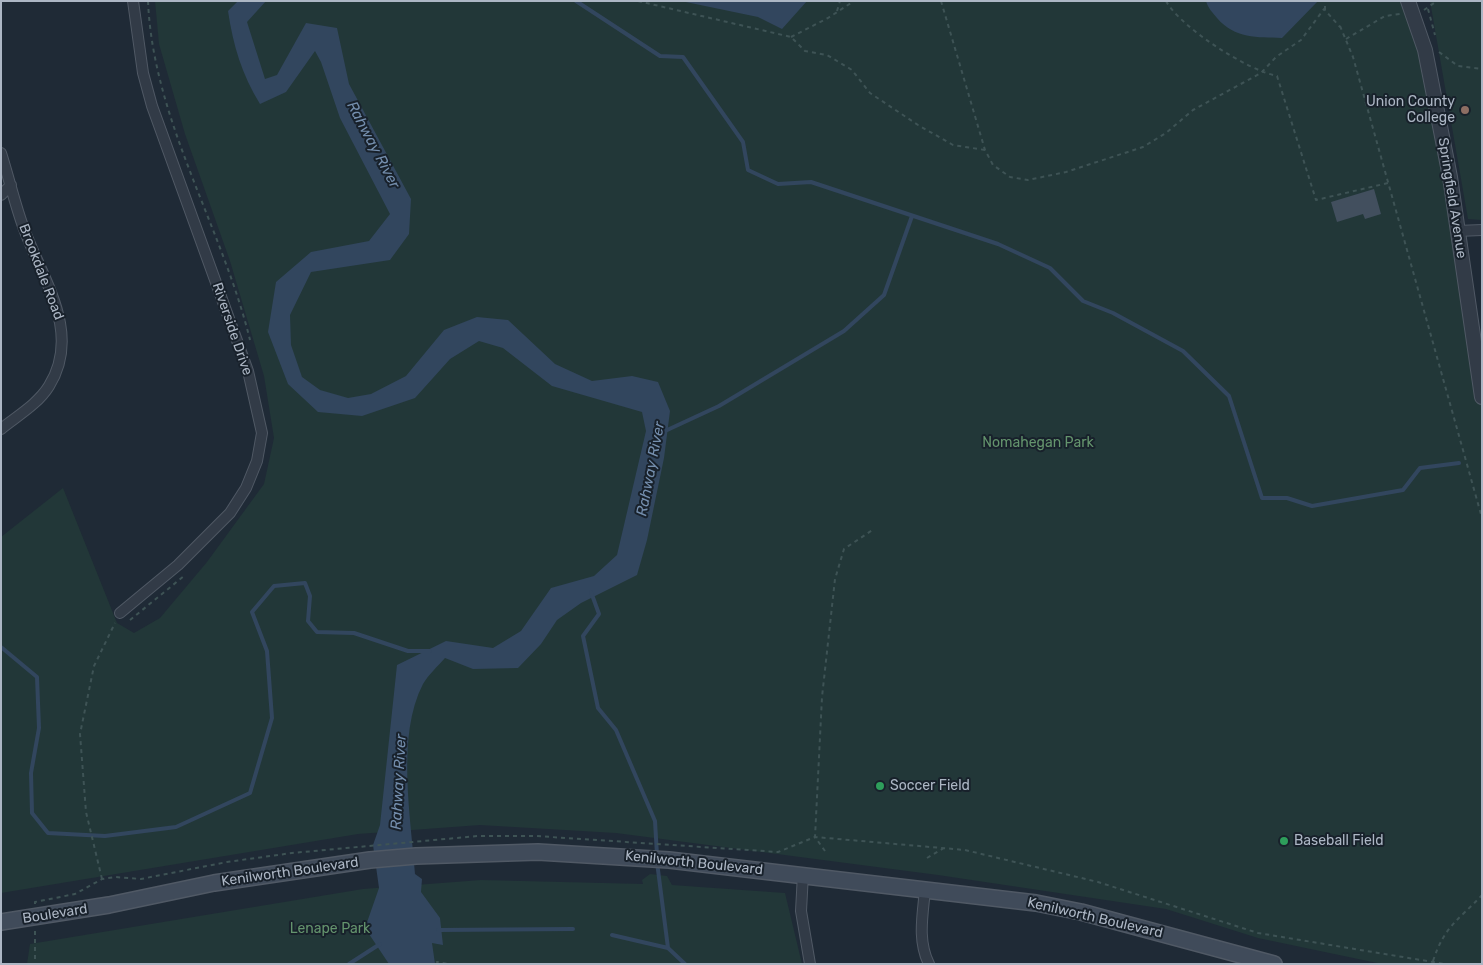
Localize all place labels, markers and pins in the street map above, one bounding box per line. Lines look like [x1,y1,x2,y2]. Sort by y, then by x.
place label: Union County College [1366,94,1455,126]
marker: Union County College [1459,104,1471,116]
place label: Soccer Field [890,778,970,794]
marker: Soccer Field [874,780,886,792]
place label: Baseball Field [1294,833,1383,849]
marker: Baseball Field [1278,835,1290,847]

